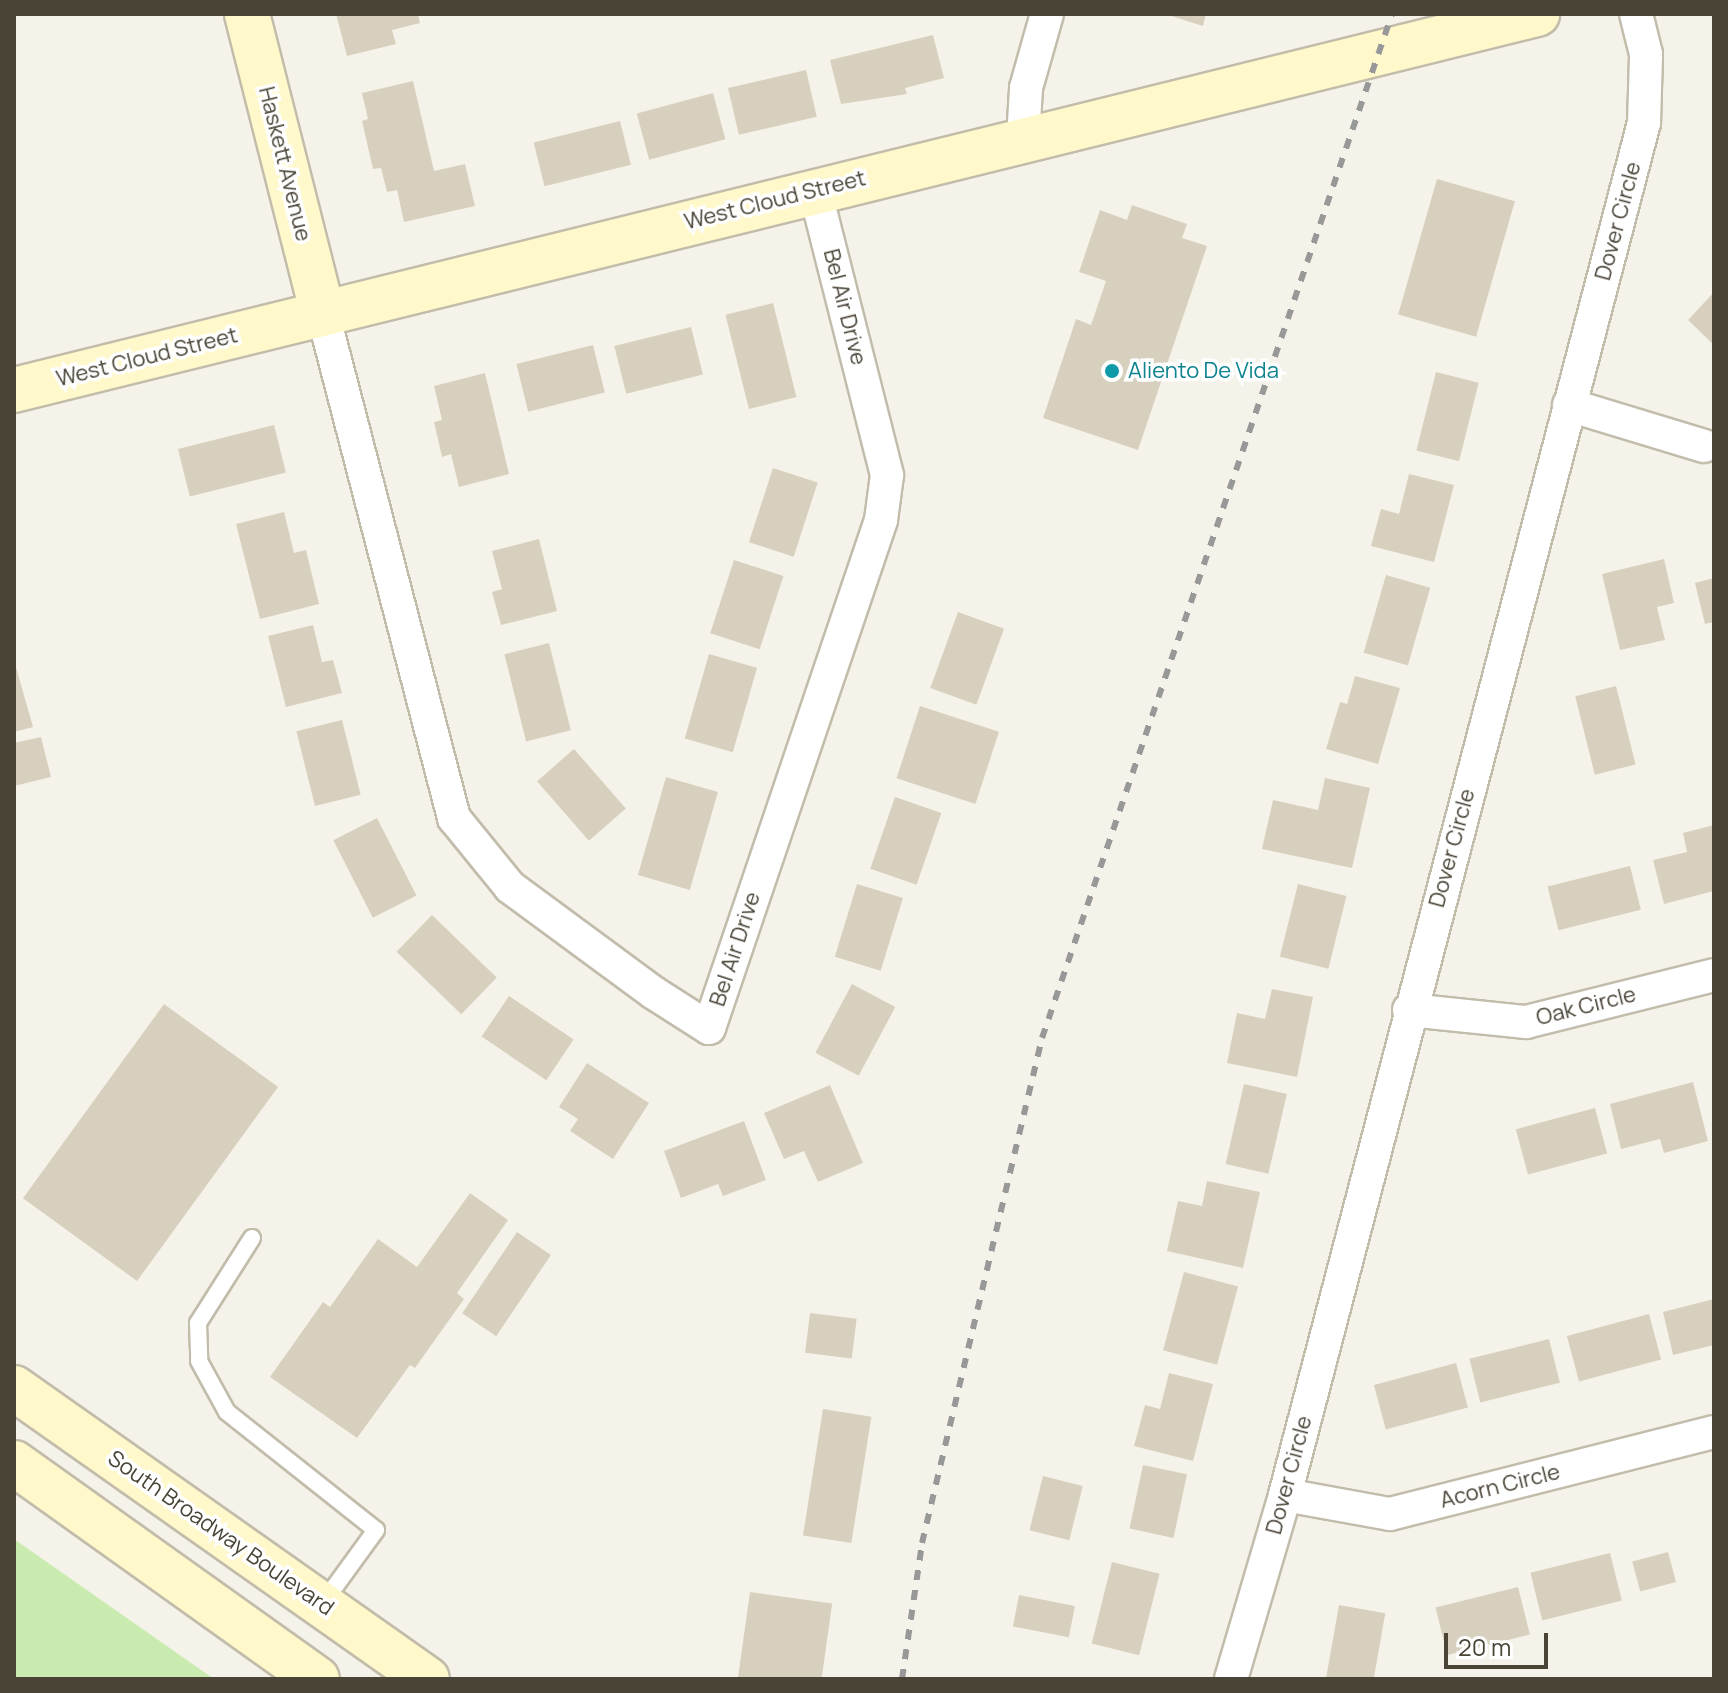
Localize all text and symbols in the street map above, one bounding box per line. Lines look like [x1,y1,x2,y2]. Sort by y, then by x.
street label: Haskett Avenue [253,84,317,244]
street label: Dover Circle [1590,159,1646,283]
street label: West Cloud Street [682,165,868,235]
street label: Bel Air Drive [818,246,872,368]
street label: West Cloud Street [54,322,240,392]
place label: Aliento De Vida [1128,358,1279,384]
marker: Aliento De Vida [1103,362,1121,380]
street label: Dover Circle [1424,786,1480,910]
street label: Bel Air Drive [704,888,766,1010]
street label: Oak Circle [1533,981,1639,1031]
street label: Dover Circle [1261,1413,1317,1537]
street label: South Broadway Boulevard [103,1445,339,1621]
street label: Acorn Circle [1437,1458,1563,1514]
scale bar [1448,1617,1552,1667]
text: 20 m [1458,1630,1511,1663]

